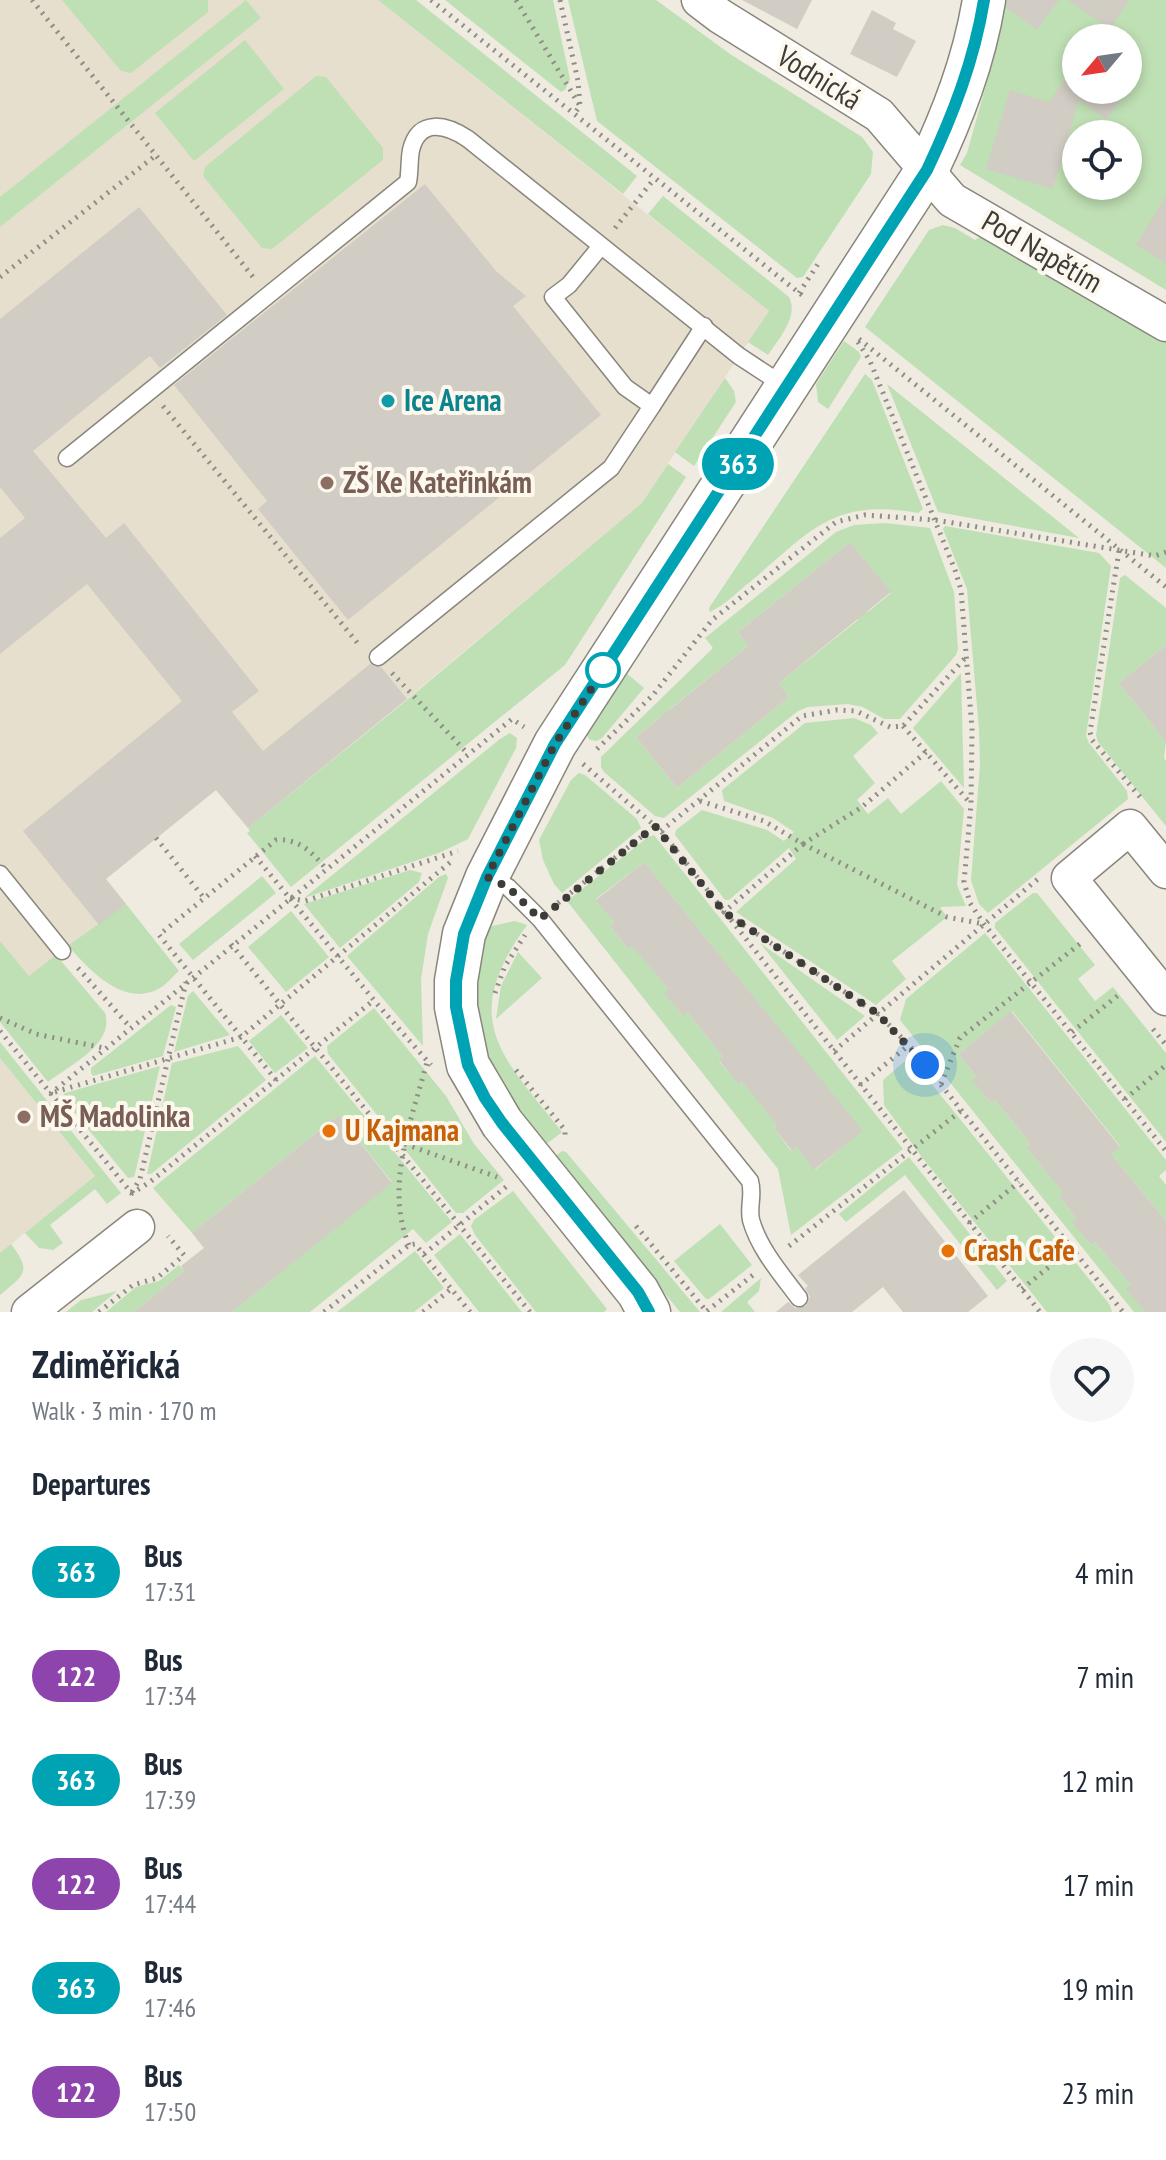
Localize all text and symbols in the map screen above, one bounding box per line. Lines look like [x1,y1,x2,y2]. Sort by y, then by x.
north arrow [1062,24,1142,104]
map controls [1062,24,1142,200]
street label: Vodnická [769,35,869,118]
button: locate [1062,120,1142,200]
street label: Pod Napětím [975,201,1110,301]
place label: Ice Arena [404,380,502,419]
marker: Ice Arena [379,392,397,410]
line badge: 363 [692,438,784,490]
text: 363 [718,445,758,482]
place label: ZŠ Ke Kateřinkám [343,462,532,501]
marker: ZŠ Ke Kateřinkám [318,474,336,492]
unlabelled marker [586,653,620,687]
your location [905,1045,945,1085]
place label: MŠ Madolinka [40,1096,191,1135]
marker: MŠ Madolinka [15,1108,33,1126]
place label: U Kajmana [345,1110,459,1149]
marker: U Kajmana [320,1122,338,1140]
place label: Crash Cafe [964,1230,1075,1269]
marker: Crash Cafe [939,1242,957,1260]
button: heart [1050,1338,1134,1422]
text: Zdiměřická [32,1339,180,1388]
text: Walk · 3 min · 170 m [32,1394,216,1427]
text: Departures [32,1464,150,1503]
text: Bus [144,1536,183,1575]
text: 363 [56,1553,96,1590]
text: 4 min [1075,1553,1134,1592]
text: 17:31 [144,1575,196,1608]
text: Bus [144,1640,183,1679]
text: 122 [56,1657,96,1694]
text: 7 min [1076,1657,1134,1696]
text: 17:34 [144,1679,196,1712]
text: Bus [144,1744,183,1783]
text: 363 [56,1761,96,1798]
text: 12 min [1061,1761,1134,1800]
text: 17:39 [144,1783,196,1816]
text: Bus [144,1848,183,1887]
text: 122 [56,1865,96,1902]
text: 17 min [1063,1865,1134,1904]
text: 17:44 [144,1887,196,1920]
text: Bus [144,1952,183,1991]
text: 363 [56,1969,96,2006]
text: 19 min [1061,1969,1134,2008]
text: 17:46 [144,1991,196,2024]
text: Bus [144,2056,183,2095]
text: 122 [56,2073,96,2110]
text: 23 min [1061,2073,1134,2112]
text: 17:50 [144,2095,196,2128]

